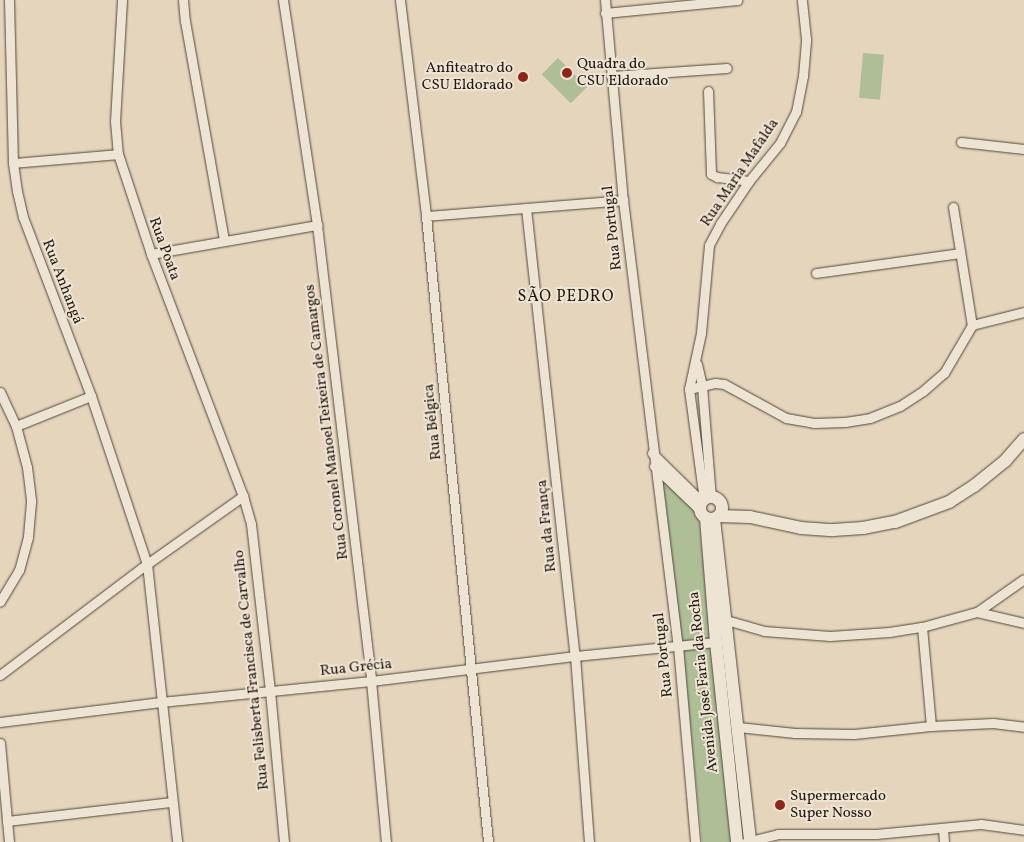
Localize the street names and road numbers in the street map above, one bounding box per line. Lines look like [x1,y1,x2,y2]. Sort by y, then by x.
street label: Rua Maria Mafalda [697,116,783,230]
street label: Rua Portugal [600,185,626,271]
street label: Rua Poata [144,215,184,283]
street label: Rua Anhangá [38,237,86,327]
street label: Rua Coronel Manoel Teixeira de Camargos [301,283,353,561]
street label: Rua Bélgica [420,383,446,461]
street label: Rua da França [533,479,561,573]
street label: Rua Felisberta Francisca de Carvalho [230,549,274,791]
street label: Avenida José Faria da Rocha [686,590,722,774]
street label: Rua Portugal [651,612,677,698]
street label: Rua Grécia [319,655,393,681]

